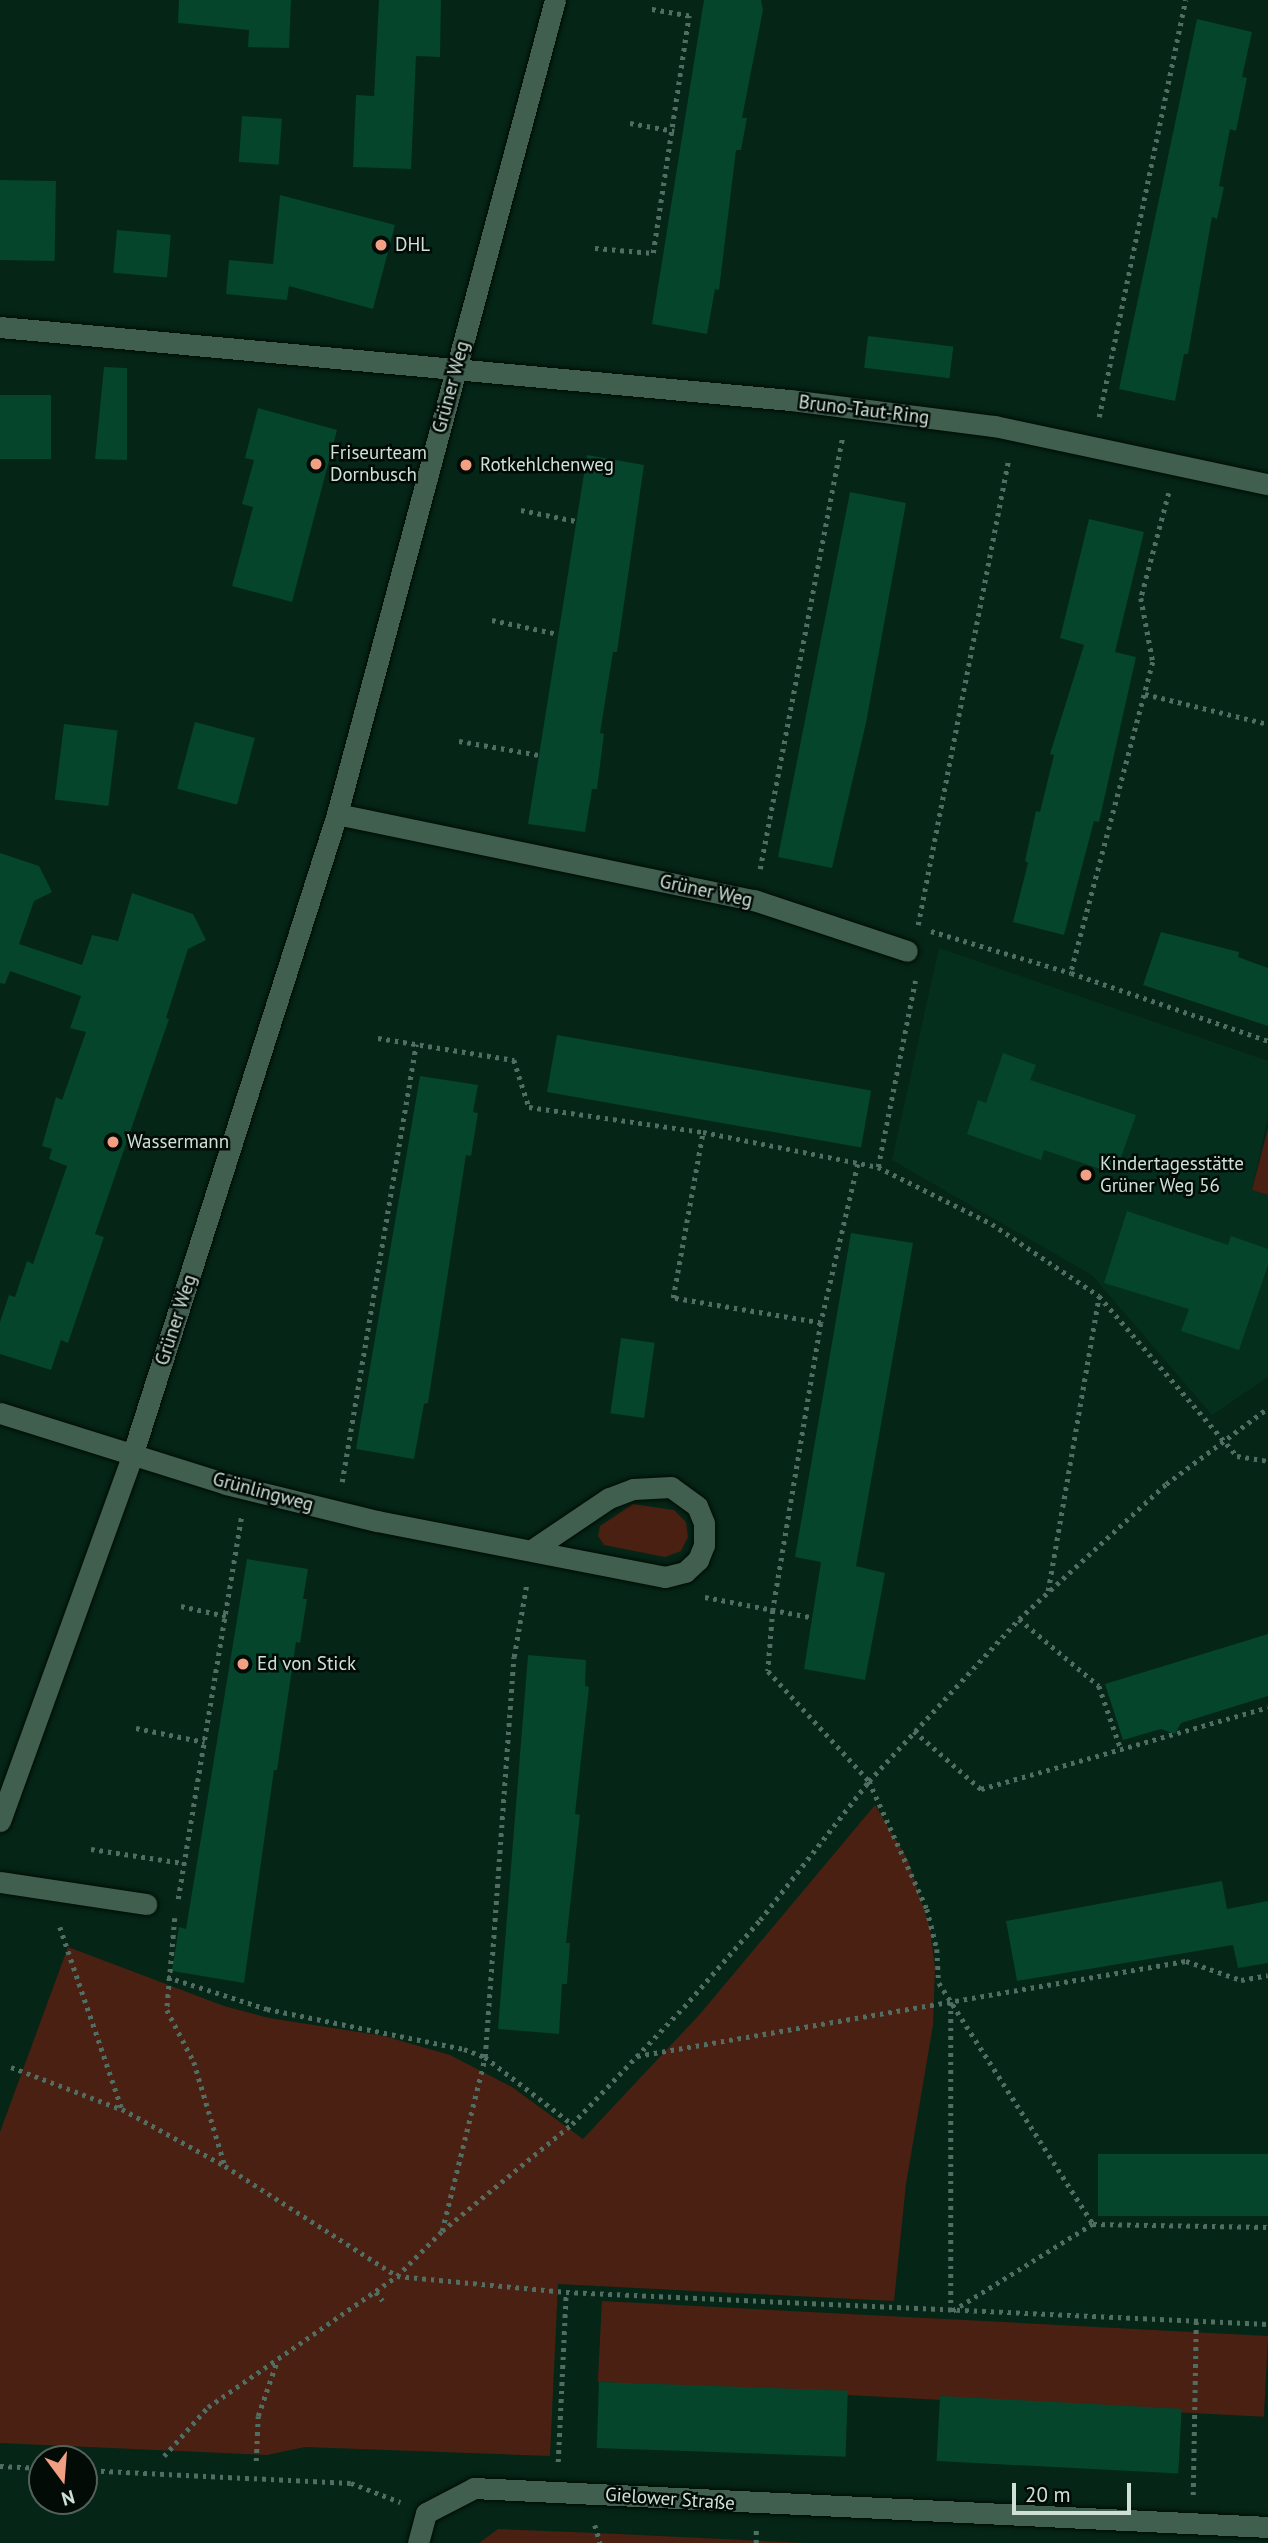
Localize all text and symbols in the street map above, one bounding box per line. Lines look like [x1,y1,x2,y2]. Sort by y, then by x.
place label: DHL [395,234,430,256]
marker: DHL [373,237,389,253]
street label: Grüner Weg [428,338,474,436]
street label: Bruno-Taut-Ring [797,391,931,429]
place label: Friseurteam Dornbusch [330,442,427,486]
place label: Rotkehlchenweg [480,454,614,476]
marker: Friseurteam Dornbusch [308,456,324,472]
marker: Rotkehlchenweg [458,457,474,473]
street label: Grüner Weg [657,870,755,912]
place label: Wassermann [127,1131,229,1153]
marker: Wassermann [105,1134,121,1150]
place label: Kindertagesstätte Grüner Weg 56 [1100,1153,1244,1197]
marker: Kindertagesstätte Grüner Weg 56 [1078,1167,1094,1183]
street label: Grüner Weg [151,1272,201,1368]
street label: Grünlingweg [210,1468,316,1516]
place label: Ed von Stick [257,1653,356,1675]
marker: Ed von Stick [235,1656,251,1672]
north arrow [28,2445,98,2515]
scale bar [1016,2470,1135,2514]
text: 20 m [1025,2481,1071,2508]
street label: Gielower Straße [604,2483,736,2515]
text: N [59,2485,78,2512]

